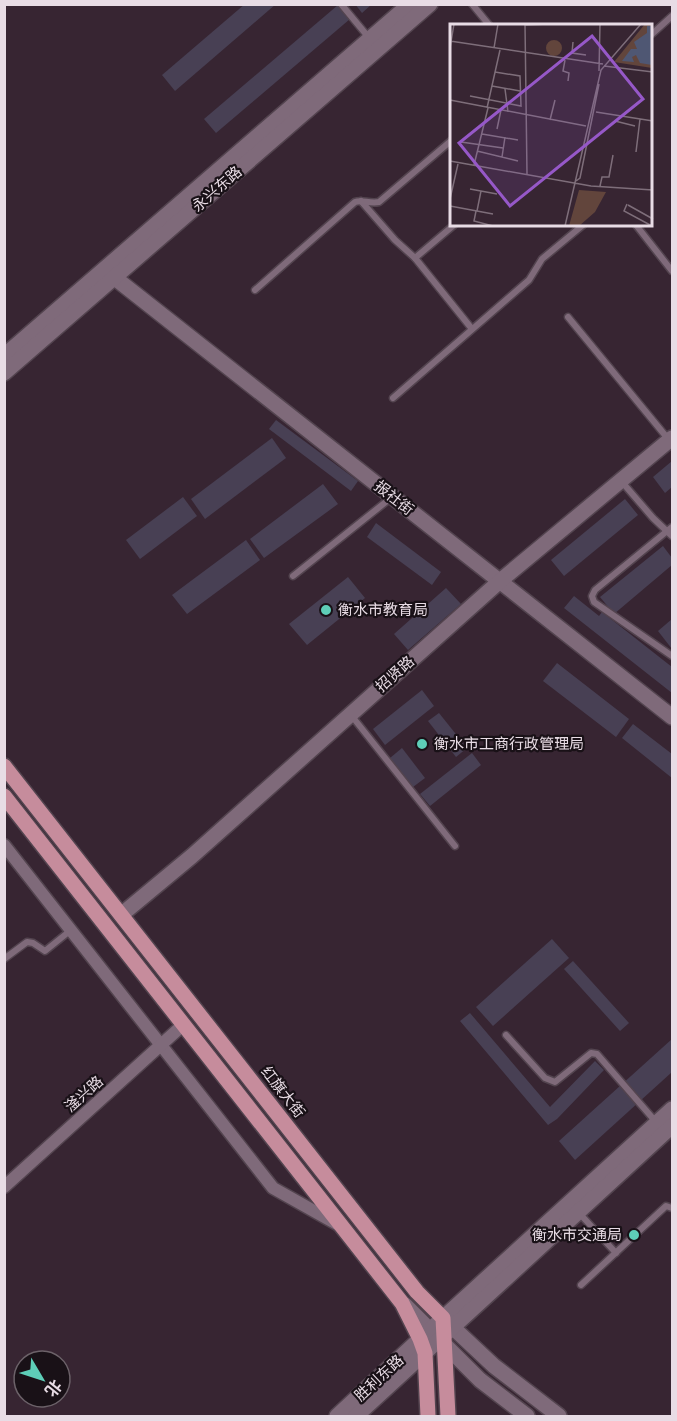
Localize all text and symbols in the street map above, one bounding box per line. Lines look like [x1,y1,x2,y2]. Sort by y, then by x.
inset map [450,24,653,226]
street label: 永兴东路 [188,163,246,215]
street label: 报社街 [371,477,417,519]
place label: 衡水市教育局 [338,601,428,619]
marker: 衡水市教育局 [319,603,333,617]
street label: 招贤路 [372,652,418,696]
place label: 衡水市工商行政管理局 [434,735,584,753]
marker: 衡水市工商行政管理局 [415,737,429,751]
street label: 红旗大街 [257,1063,309,1121]
street label: 滏兴路 [61,1072,107,1116]
place label: 衡水市交通局 [532,1226,622,1244]
marker: 衡水市交通局 [627,1228,641,1242]
north arrow [12,1349,72,1409]
street label: 胜利东路 [351,1351,407,1405]
text: 北 [41,1376,66,1400]

